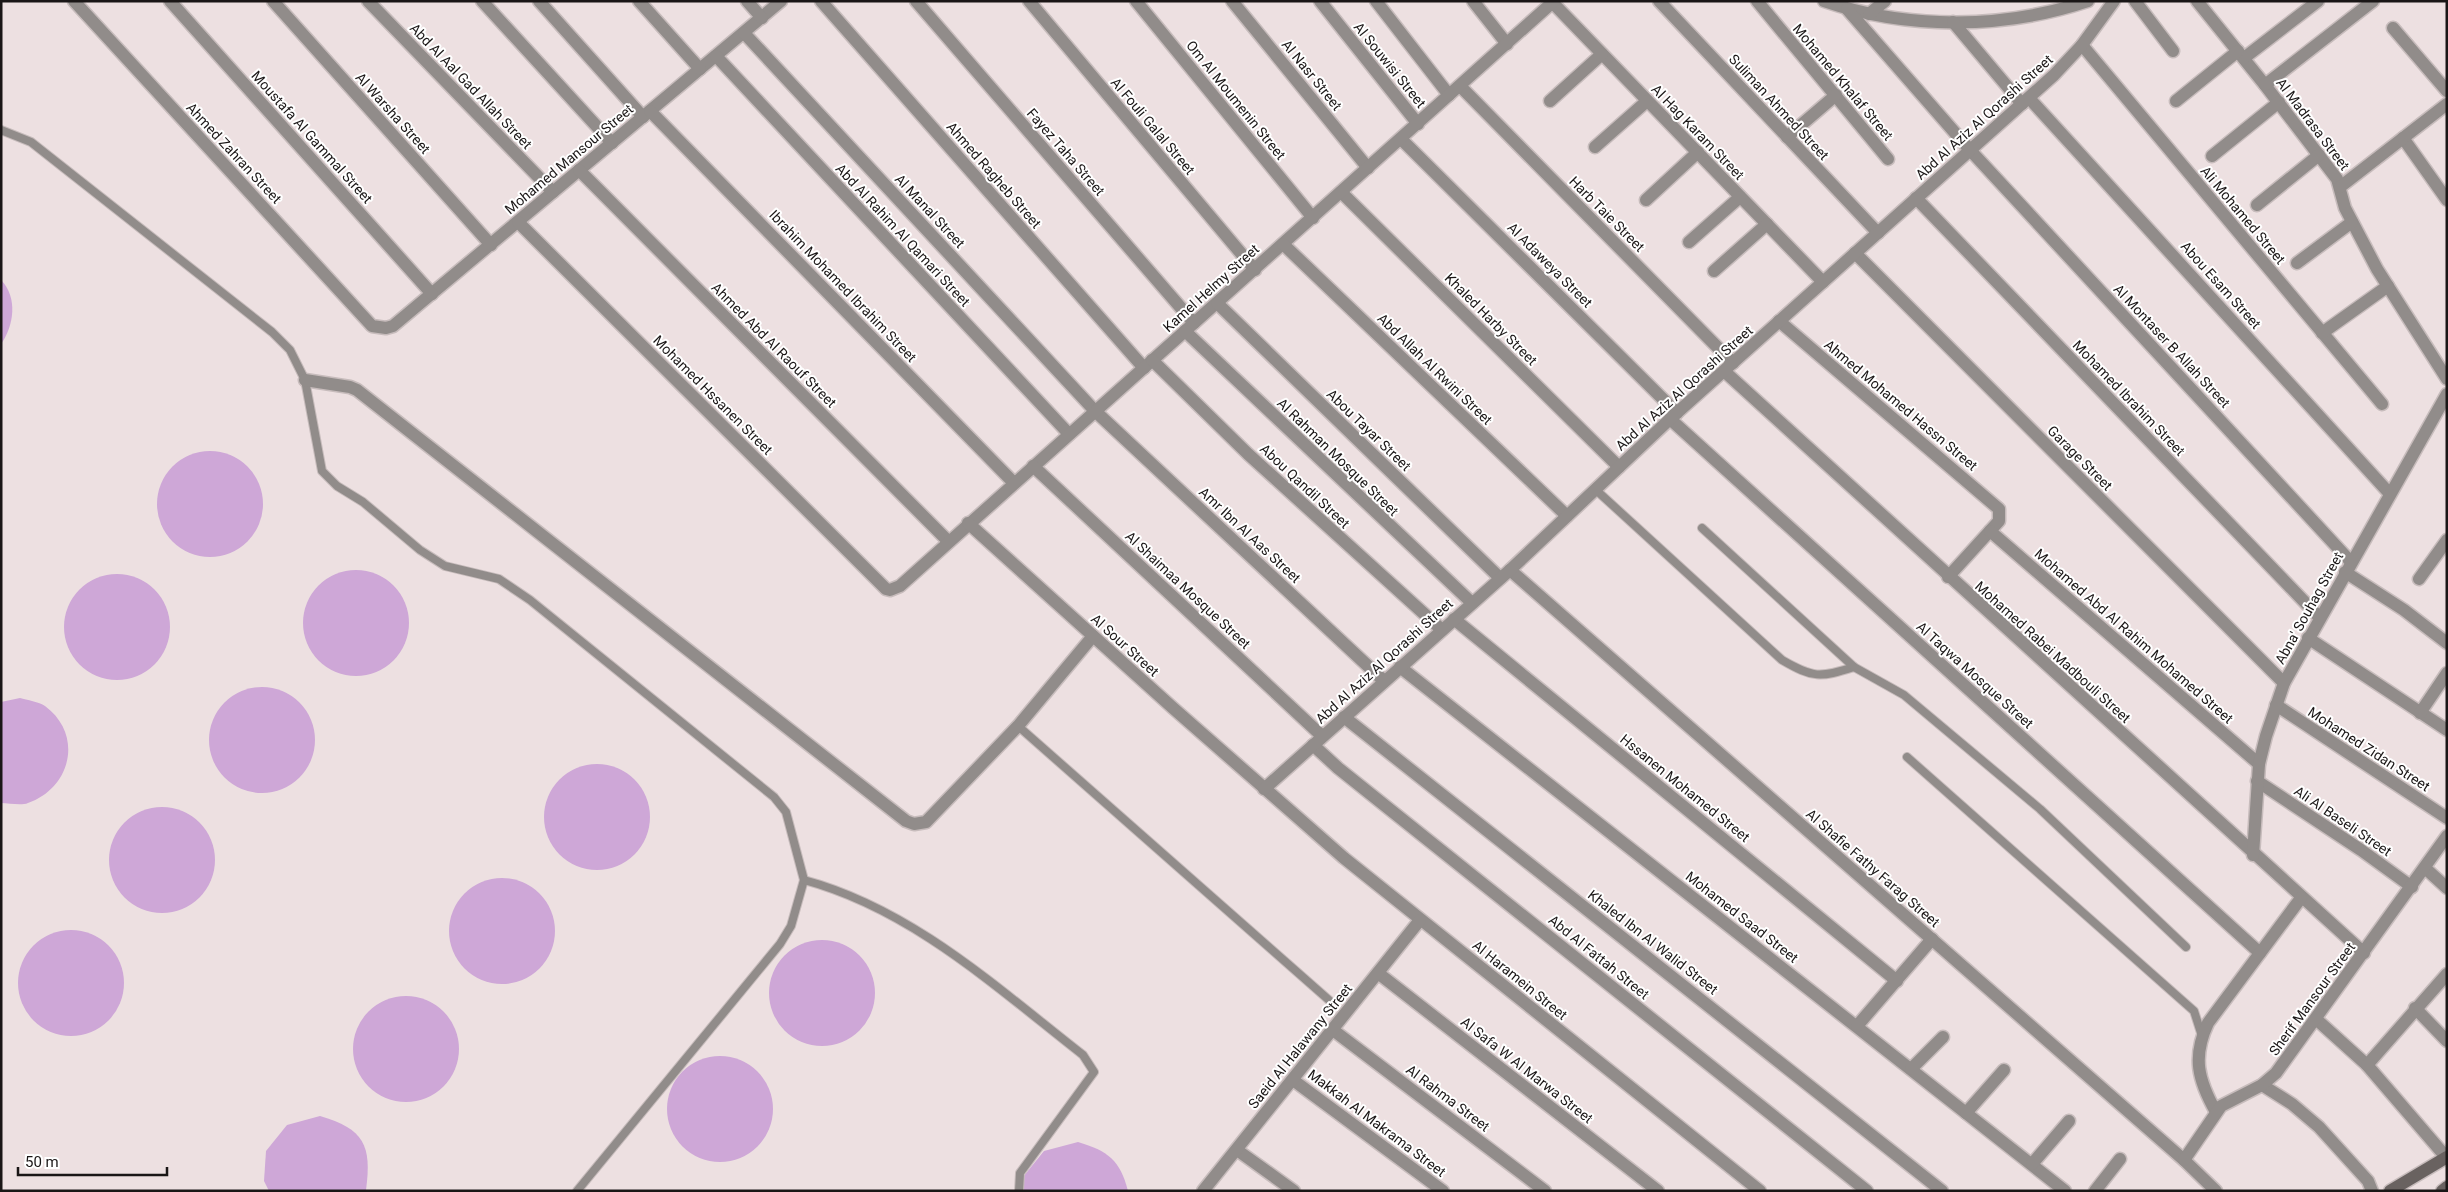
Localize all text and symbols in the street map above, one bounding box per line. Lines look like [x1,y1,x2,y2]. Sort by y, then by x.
street label: Al Souwisi Street [1351,19,1430,111]
street label: Abd Al Aal Gad Allah Street [407,20,535,152]
street label: Mohamed Khalaf Street [1790,21,1897,144]
street label: Om Al Moumenin Street [1183,37,1289,163]
street label: Al Nasr Street [1279,37,1346,114]
street label: Suliman Ahmed Street [1726,51,1832,164]
street label: Abd Al Aziz Al Qorashi Street [1912,51,2056,183]
street label: Moustafa Al Gammal Street [248,68,376,207]
street label: Al Warsha Street [352,69,434,157]
street label: Al Fouli Galal Street [1108,74,1198,178]
street label: Al Madrasa Street [2273,75,2353,174]
street label: Al Hag Karam Street [1648,81,1748,183]
street label: Ahmed Zahran Street [183,99,285,207]
street label: Mohamed Mansour Street [502,100,637,217]
street label: Fayez Taha Street [1024,105,1108,199]
street label: Ahmed Ragheb Street [944,119,1045,232]
street label: Abd Al Rahim Al Qamari Street [833,160,974,310]
street label: Ali Mohamed Street [2197,163,2289,268]
street label: Al Manal Street [892,171,969,252]
street label: Harb Taie Street [1566,173,1648,255]
street label: Ibrahim Mohamed Ibrahim Street [766,207,920,366]
street label: Al Adaweya Street [1504,219,1596,311]
street label: Abou Esam Street [2178,238,2265,332]
street label: Kamel Helmy Street [1160,241,1262,335]
street label: Khaled Harby Street [1442,270,1541,369]
street label: Ahmed Abd Al Raouf Street [708,279,840,411]
street label: Al Montaser B Allah Street [2111,281,2234,411]
street label: Abd Allah Al Rwini Street [1374,310,1496,428]
street label: Abd Al Aziz Al Qorashi Street [1612,322,1756,454]
street label: Mohamed Hssanen Street [650,332,776,458]
street label: Ahmed Mohamed Hassn Street [1821,336,1981,474]
street label: Mohamed Ibrahim Street [2070,337,2189,459]
street label: Abou Tayar Street [1324,386,1415,474]
street label: Al Rahman Mosque Street [1274,395,1402,519]
street label: Garage Street [2044,422,2116,494]
street label: Abou Qandil Street [1257,441,1353,532]
street label: Amr Ibn Al Aas Street [1196,484,1304,586]
street label: Al Shaimaa Mosque Street [1122,528,1254,652]
street label: Mohamed Abd Al Rahim Mohamed Street [2032,545,2237,727]
street label: Abna' Souhag Street [2272,549,2347,667]
street label: Mohamed Rabei Madbouli Street [1972,578,2134,726]
street label: Abd Al Aziz Al Qorashi Street [1312,595,1456,727]
street label: Al Sour Street [1088,611,1162,680]
street label: Al Taqwa Mosque Street [1913,618,2037,732]
street label: Mohamed Zidan Street [2305,704,2433,795]
street label: Hssanen Mohamed Street [1617,731,1753,845]
street label: Ali Al Baseli Street [2291,783,2395,860]
street label: Al Shafie Fathy Farag Street [1803,806,1943,930]
street label: Mohamed Saad Street [1683,868,1802,966]
street label: Khaled Ibn Al Walid Street [1585,886,1721,998]
street label: Abd Al Fattah Street [1546,912,1653,1003]
street label: Al Haramein Street [1470,937,1571,1023]
street label: Sherif Mansour Street [2266,939,2359,1059]
street label: Saeid Al Halawany Street [1245,980,1355,1112]
street label: Al Safa W Al Marwa Street [1458,1014,1596,1127]
street label: Al Rahma Street [1403,1061,1493,1135]
street label: Makkah Al Makrama Street [1305,1066,1449,1180]
scale bar [18,1144,166,1176]
text: 50 m [25,1153,59,1171]

